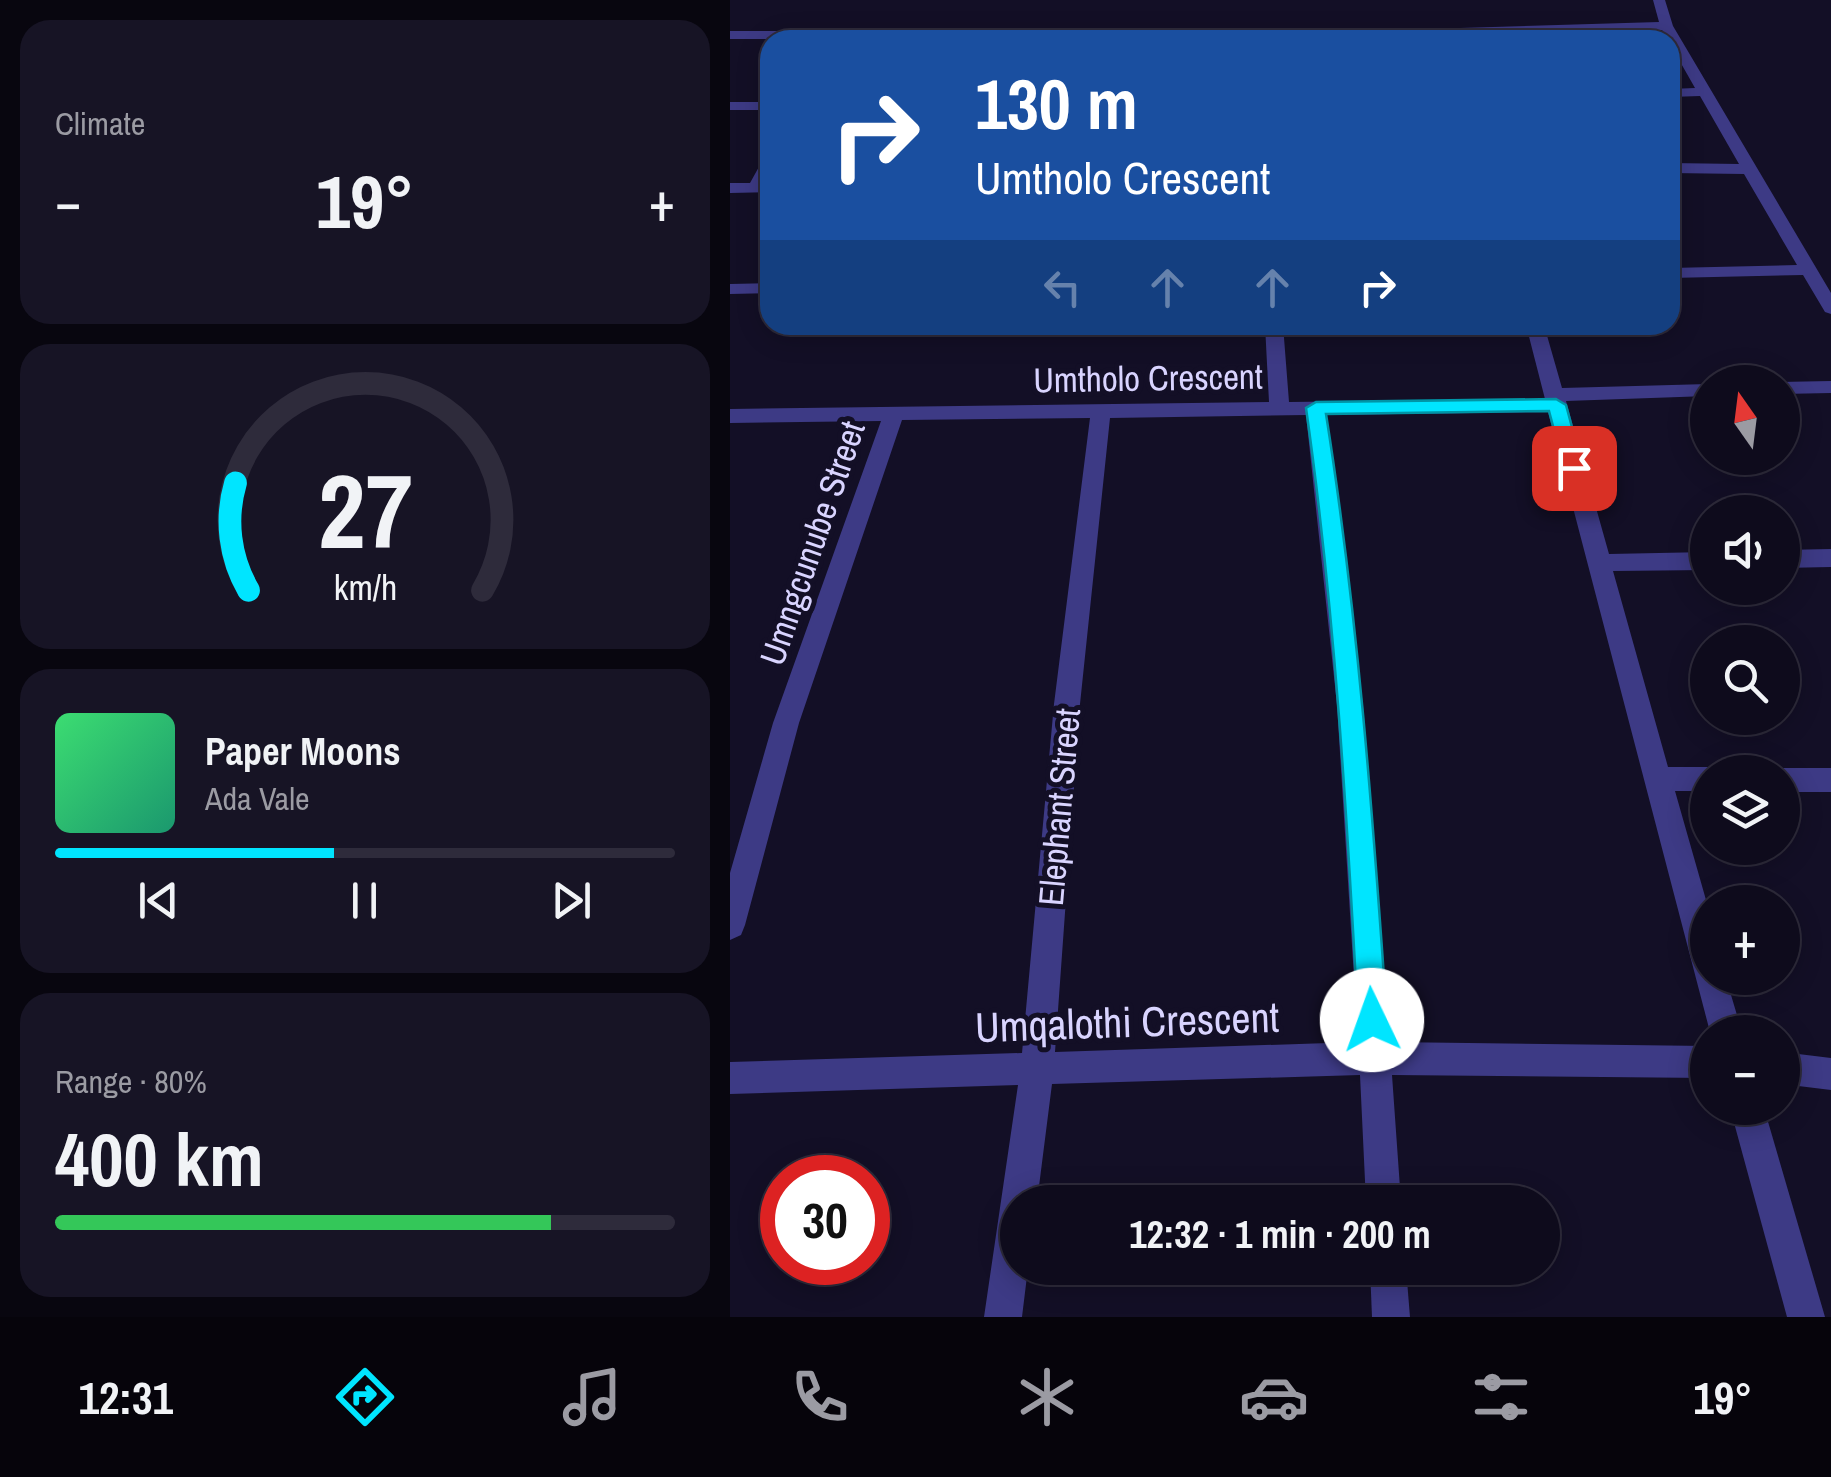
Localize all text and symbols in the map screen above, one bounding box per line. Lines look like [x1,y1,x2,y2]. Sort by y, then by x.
text: 130 m [975,57,1138,151]
icon: right [810,70,940,200]
text: Climate [55,102,145,145]
text: Umtholo Crescent [975,147,1270,208]
text: 19° [316,150,414,251]
text: − [55,164,81,238]
text: + [649,164,675,238]
icon: left [1035,260,1090,315]
icon: ahead [1140,260,1195,315]
icon: ahead [1245,260,1300,315]
icon: right [1350,260,1405,315]
street label: Umtholo Crescent [1033,352,1263,404]
north arrow [1690,365,1800,475]
map controls [1690,365,1800,1125]
street label: Umngcunube Street [748,415,876,671]
pin [1532,426,1617,511]
text: 27 [318,440,412,580]
icon: arrive [1547,441,1602,496]
button: sound [1690,495,1800,605]
text: km/h [333,563,397,611]
button: search [1690,625,1800,735]
street label: Elephant Street [1027,706,1091,908]
text: Paper Moons [205,726,401,777]
button: layers [1690,755,1800,865]
text: Ada Vale [205,777,310,820]
icon: previous [131,873,186,928]
icon: pause [337,873,392,928]
icon: next [544,873,599,928]
button: + [1690,885,1800,995]
position arrow [1320,968,1424,1072]
street label: Umqalothi Crescent [974,989,1280,1055]
button: − [1690,1015,1800,1125]
text: Range · 80% [55,1060,207,1103]
text: 400 km [55,1108,264,1209]
speed limit sign: 30 [760,1155,890,1285]
text: 12:32 · 1 min · 200 m [1129,1209,1431,1260]
icon: directions [330,1362,400,1432]
icon: music [557,1362,627,1432]
icon: phone [785,1362,855,1432]
icon: climate [1012,1362,1082,1432]
icon: car [1239,1362,1309,1432]
icon: filters [1466,1362,1536,1432]
text: 12:31 [79,1367,173,1428]
text: 19° [1693,1367,1752,1428]

